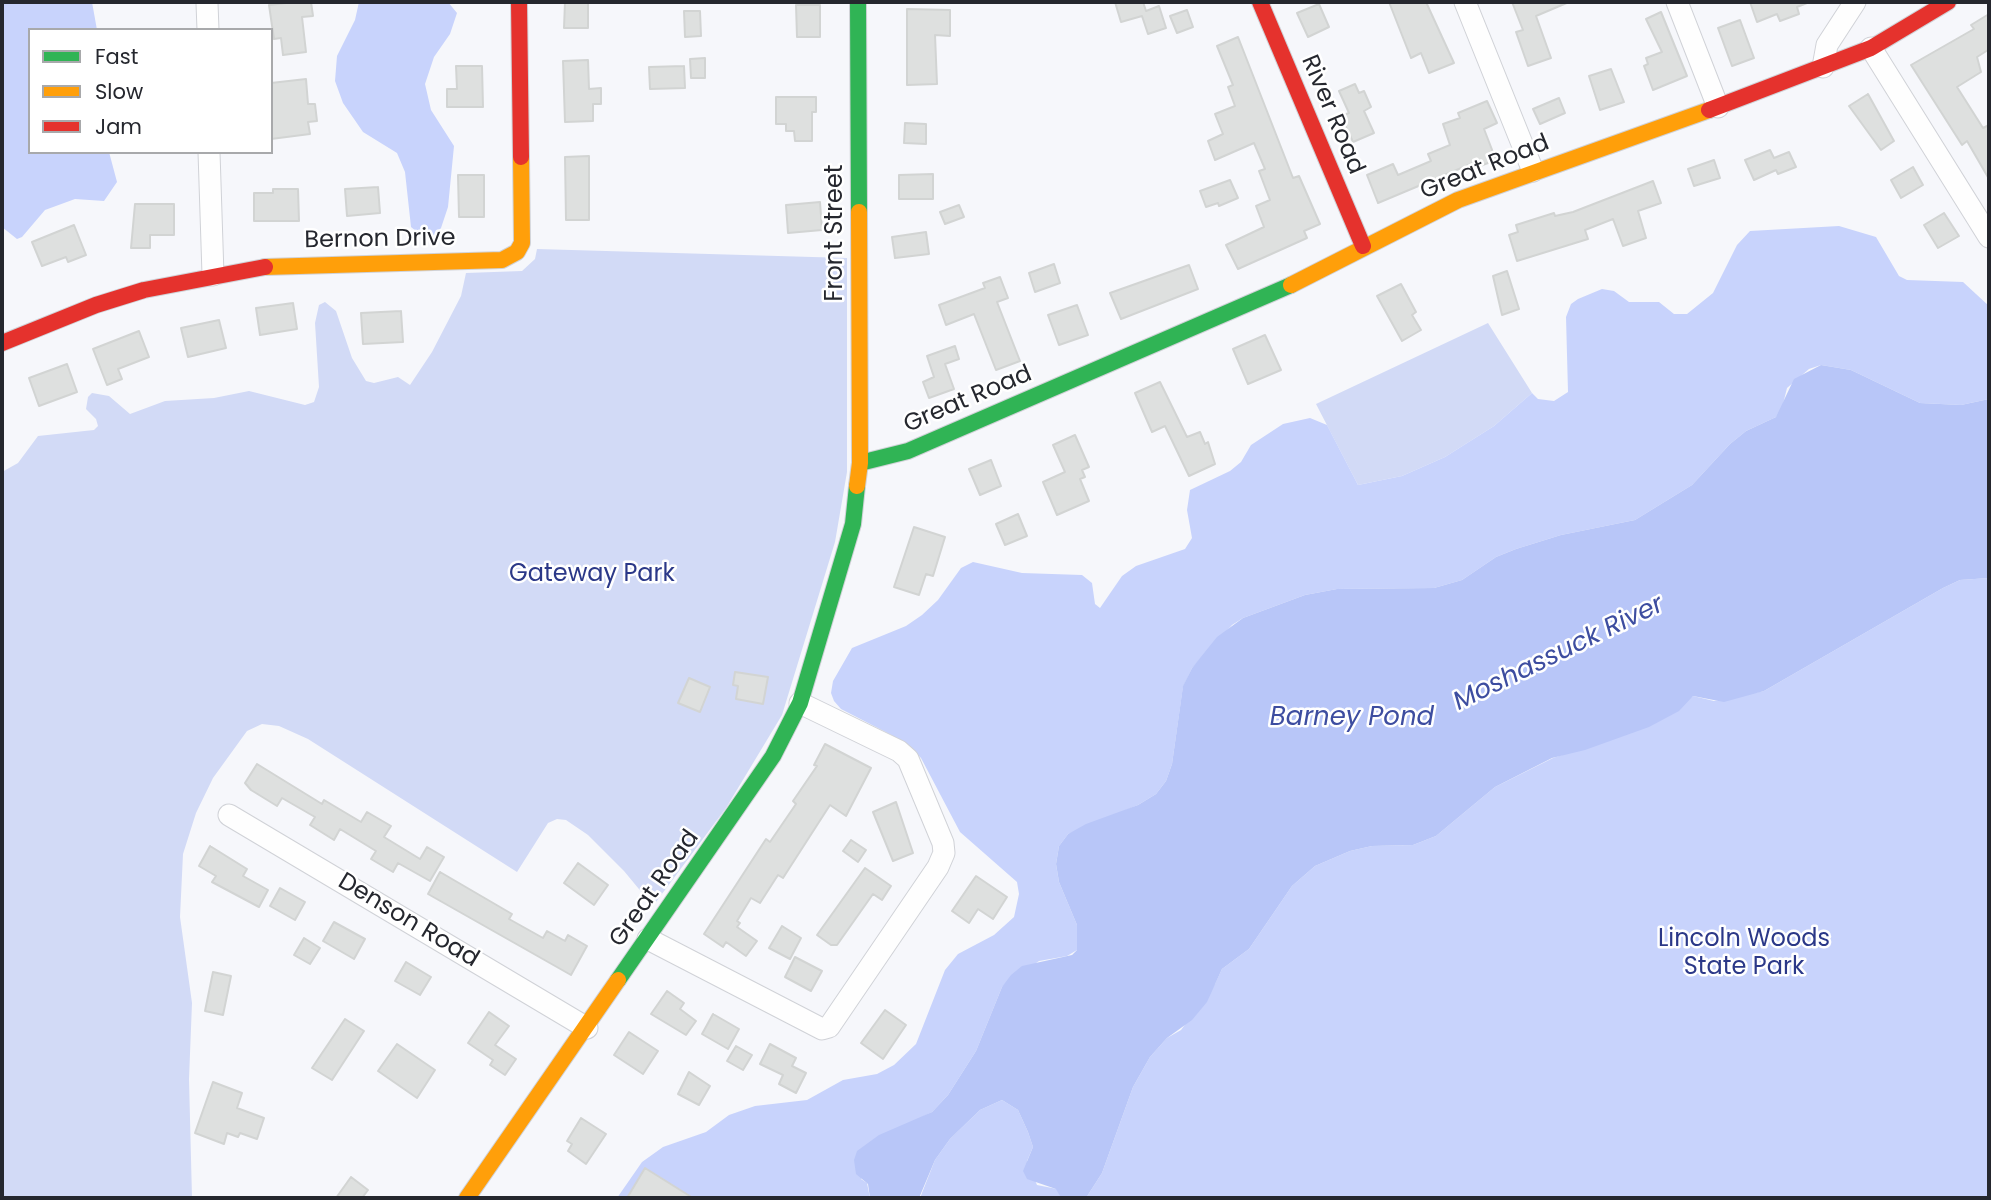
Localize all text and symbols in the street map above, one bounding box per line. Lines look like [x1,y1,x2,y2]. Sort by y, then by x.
legend [28,28,273,154]
text: Fast [95,42,138,71]
street label: River Road [1294,51,1370,179]
text: Slow [95,77,143,106]
text: Jam [95,112,142,141]
street label: Great Road [1416,129,1554,207]
street label: Front Street [822,164,850,302]
street label: Bernon Drive [304,224,456,256]
street label: Great Road [900,360,1036,440]
park label: Gateway Park [509,561,675,589]
water label: Moshassuck River [1449,590,1669,718]
water label: Barney Pond [1270,702,1434,734]
street label: Great Road [604,825,706,953]
street label: Denson Road [332,868,484,974]
park label: Lincoln Woods State Park [1658,926,1830,982]

